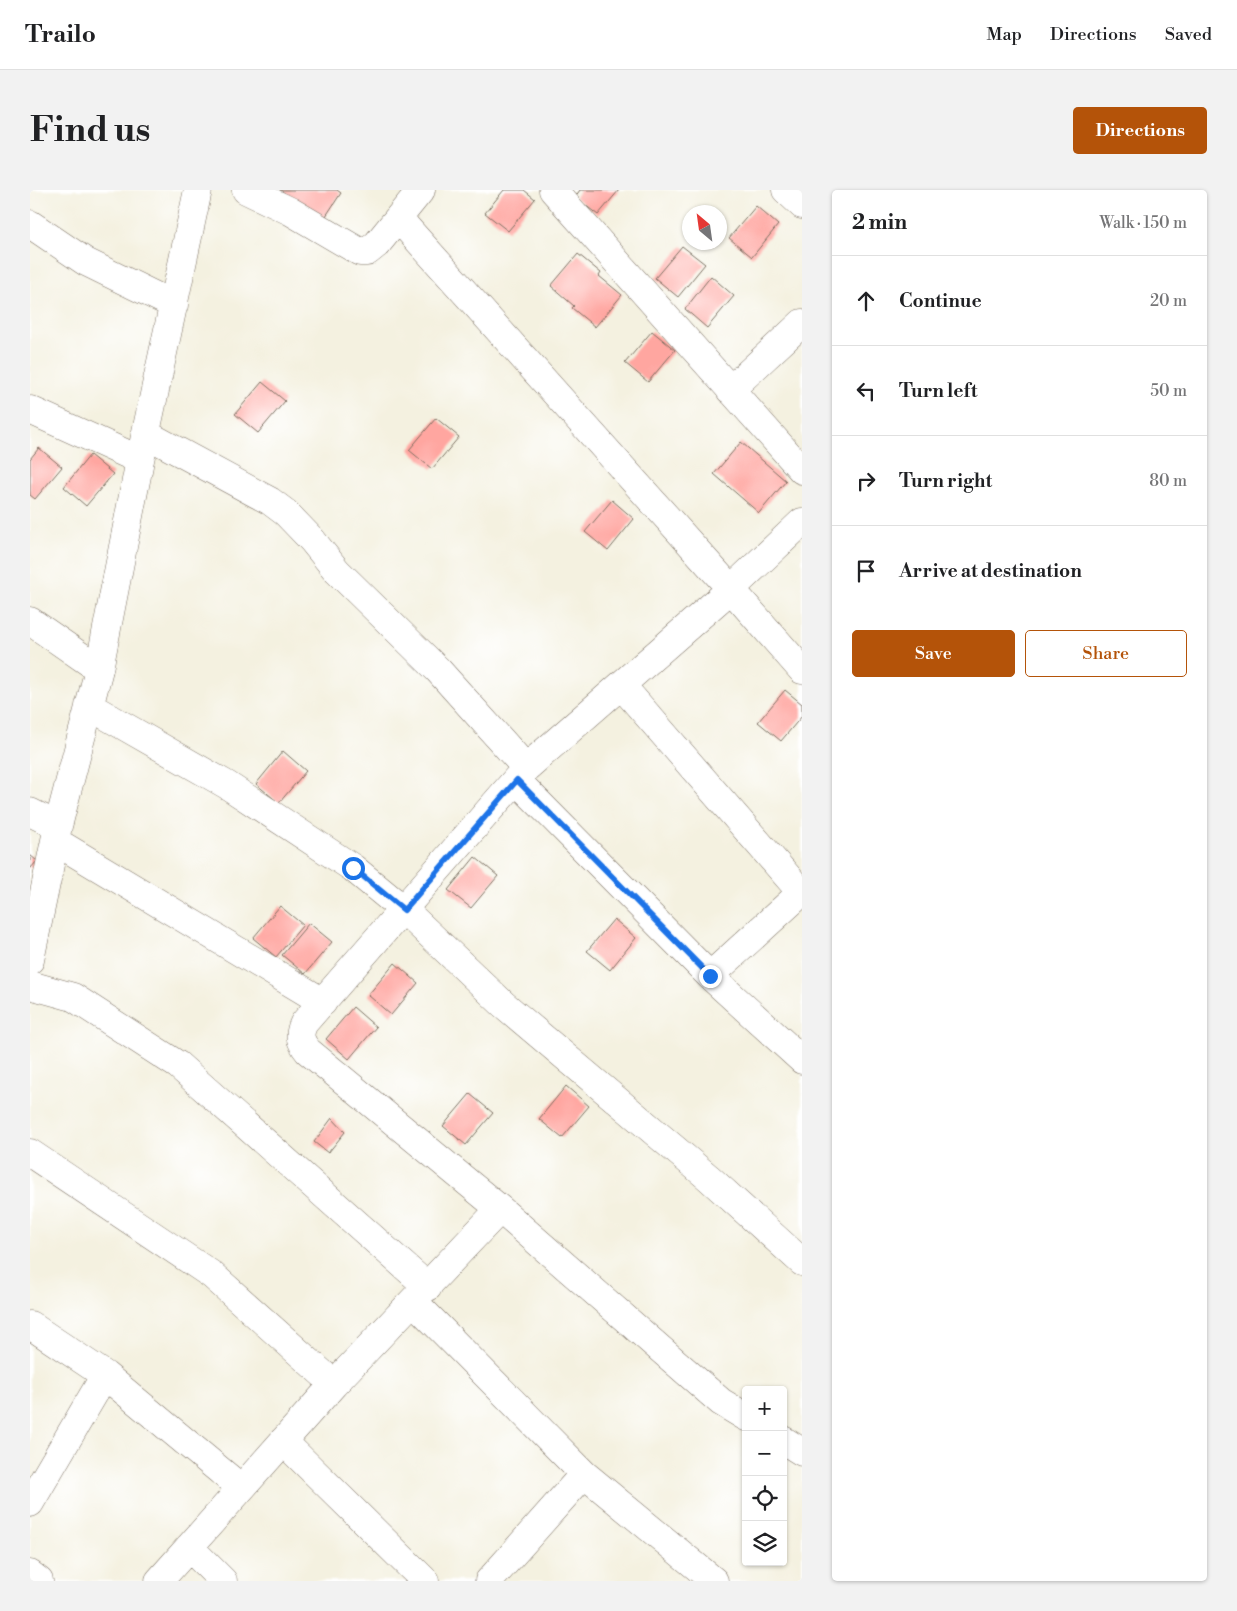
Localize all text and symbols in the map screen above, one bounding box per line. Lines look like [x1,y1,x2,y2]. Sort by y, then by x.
text: Trailo [25,20,96,50]
text: Map [986,23,1022,46]
text: Directions [1050,23,1137,46]
text: Saved [1165,23,1212,46]
button: Directions [1073,107,1207,154]
text: Find us [30,109,150,152]
north arrow [682,205,727,250]
text: 2 min [852,210,907,236]
text: Walk · 150 m [1099,213,1187,233]
icon: ahead [852,287,880,315]
text: Continue [899,289,982,313]
text: 20 m [1150,291,1187,311]
icon: left [852,377,880,405]
text: Turn left [899,379,978,403]
text: 50 m [1150,381,1187,401]
icon: right [852,467,880,495]
text: Turn right [899,469,992,493]
text: 80 m [1149,471,1187,491]
icon: arrive [852,557,880,585]
text: Arrive at destination [899,559,1082,583]
button: Save [852,630,1015,677]
button: Share [1025,630,1187,677]
route start [342,857,365,880]
route end [699,965,722,988]
map controls [742,1386,787,1566]
button: + [742,1386,787,1431]
button: − [742,1431,787,1476]
button: locate [742,1476,787,1521]
button: layers [742,1521,787,1566]

